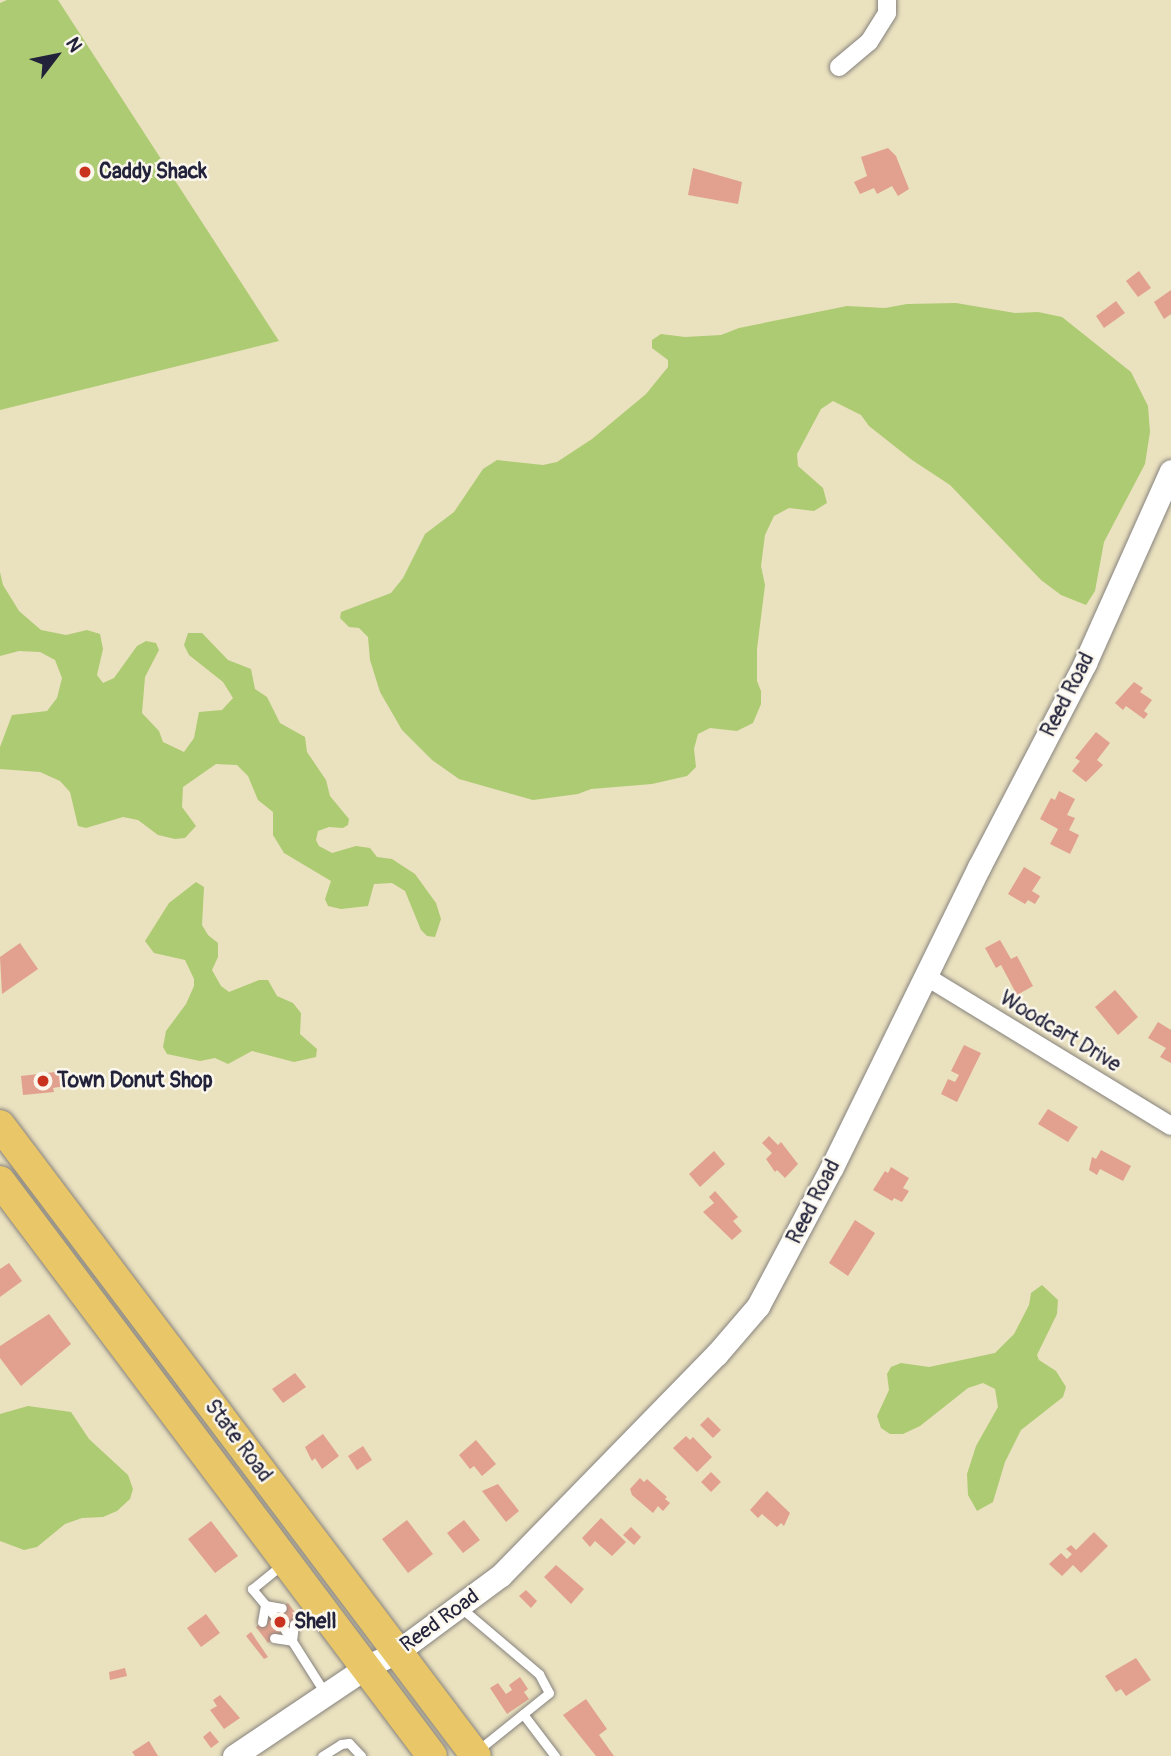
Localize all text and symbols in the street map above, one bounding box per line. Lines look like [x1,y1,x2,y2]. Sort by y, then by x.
north arrow [21,21,91,91]
text: N [60,33,87,57]
place label: Caddy Shack [99,159,207,185]
marker: Caddy Shack [77,164,93,180]
street label: Reed Road [1036,649,1100,741]
street label: Woodcart Drive [995,986,1125,1078]
place label: Town Donut Shop [57,1068,213,1094]
marker: Town Donut Shop [35,1073,51,1089]
street label: Reed Road [782,1156,846,1248]
street label: State Road [199,1395,277,1487]
street label: Reed Road [396,1584,484,1658]
place label: Shell [294,1609,336,1635]
marker: Shell [272,1614,288,1630]

